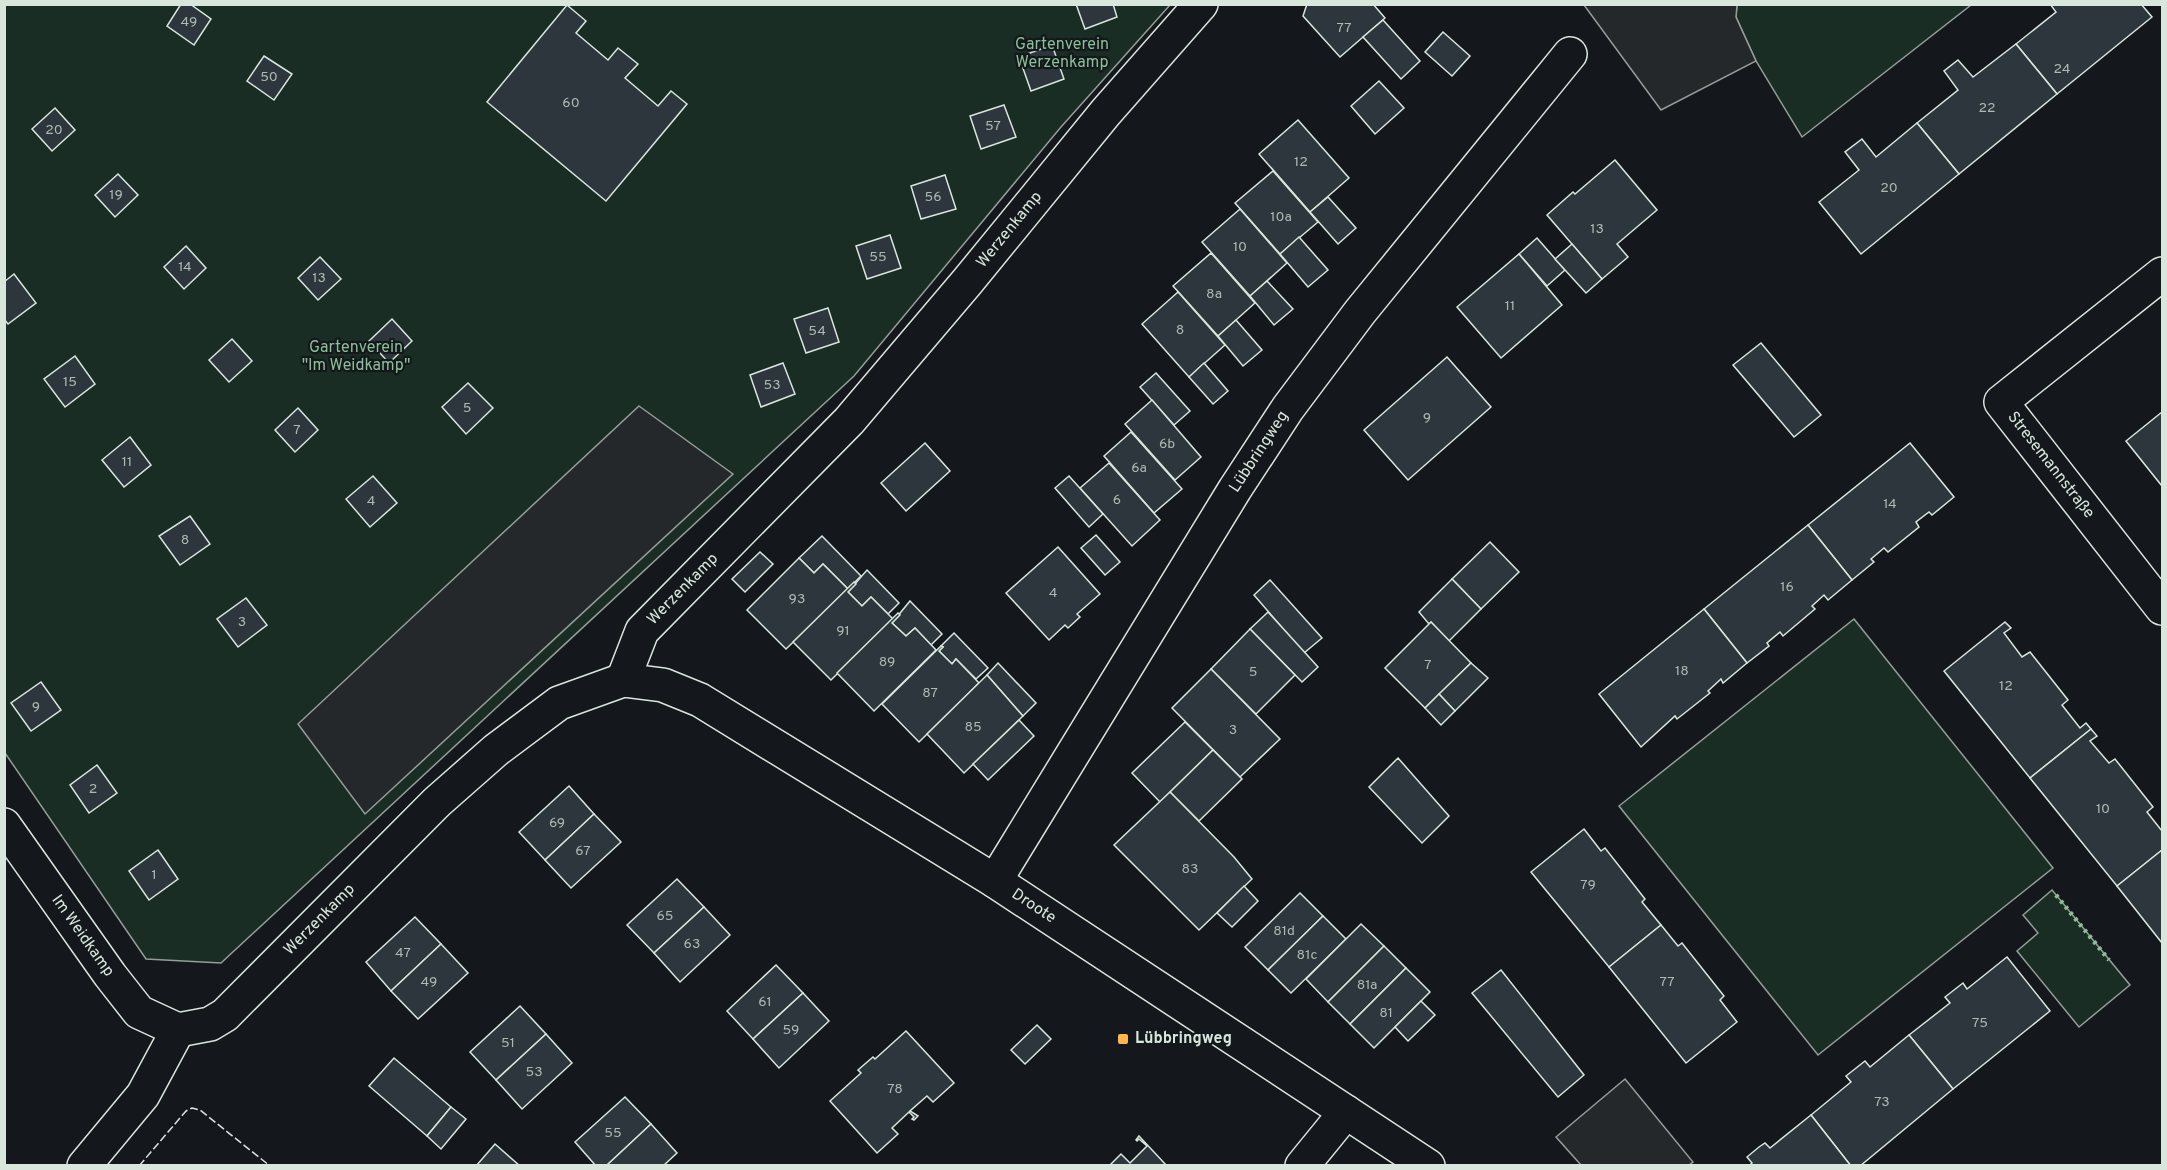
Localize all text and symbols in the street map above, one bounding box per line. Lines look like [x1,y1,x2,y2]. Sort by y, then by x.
house number: 49 [181,14,197,31]
house number: 77 [1336,20,1352,37]
park label: Gartenverein Werzenkamp [1015,35,1109,73]
house number: 24 [2053,61,2071,78]
house number: 50 [260,69,278,86]
house number: 60 [562,95,580,112]
house number: 22 [1978,100,1996,117]
house number: 57 [985,118,1001,135]
house number: 20 [45,122,63,139]
house number: 12 [1294,154,1308,171]
house number: 20 [1880,180,1898,197]
house number: 19 [109,187,123,204]
street label: Werzenkamp [972,188,1047,272]
house number: 56 [924,189,942,206]
house number: 10a [1270,209,1292,226]
house number: 13 [1590,221,1604,238]
house number: 10 [1233,239,1247,256]
house number: 55 [869,249,887,266]
house number: 14 [178,259,192,276]
house number: 13 [312,270,326,287]
house number: 8a [1206,286,1222,303]
house number: 11 [1505,298,1515,315]
house number: 8 [1176,322,1184,339]
house number: 54 [808,323,826,340]
park label: Gartenverein "Im Weidkamp" [302,338,410,376]
house number: 15 [63,374,77,391]
house number: 53 [763,377,781,394]
house number: 5 [463,400,471,417]
street label: Lübbringweg [1225,407,1293,497]
street label: Stresemannstraße [2002,408,2098,523]
house number: 9 [1423,410,1431,427]
house number: 7 [293,422,301,439]
house number: 6b [1159,436,1175,453]
house number: 11 [122,454,132,471]
house number: 6a [1131,460,1147,477]
house number: 6 [1113,492,1121,509]
house number: 4 [367,493,375,510]
house number: 14 [1883,496,1897,513]
house number: 8 [181,532,189,549]
street label: Werzenkamp [643,549,723,630]
house number: 16 [1780,579,1794,596]
house number: 4 [1049,585,1057,602]
house number: 93 [789,591,805,608]
house number: 3 [238,614,246,631]
house number: 91 [836,623,850,640]
house number: 89 [879,654,895,671]
house number: 7 [1424,657,1432,674]
house number: 18 [1675,663,1689,680]
house number: 5 [1249,664,1257,681]
house number: 12 [1999,678,2013,695]
house number: 87 [922,685,938,702]
house number: 9 [32,699,40,716]
house number: 85 [964,719,982,736]
house number: 3 [1229,722,1237,739]
house number: 2 [89,781,97,798]
house number: 10 [2096,801,2110,818]
house number: 69 [549,815,565,832]
house number: 67 [575,843,591,860]
house number: 83 [1182,861,1198,878]
house number: 1 [151,867,157,884]
house number: 79 [1580,877,1596,894]
street label: Werzenkamp [280,880,360,960]
street label: Droote [1008,885,1060,928]
street label: Im Weidkamp [47,891,118,981]
house number: 65 [656,908,674,925]
house number: 81d [1273,923,1295,940]
house number: 63 [684,936,700,953]
house number: 47 [395,945,411,962]
house number: 81c [1297,947,1317,964]
house number: 49 [421,974,437,991]
house number: 77 [1659,974,1675,991]
house number: 81a [1357,977,1377,994]
house number: 61 [758,994,772,1011]
house number: 81 [1379,1005,1393,1022]
house number: 75 [1972,1015,1988,1032]
house number: 59 [783,1022,799,1039]
place label: Lübbringweg [1135,1029,1232,1049]
marker: Lübbringweg [1116,1032,1130,1046]
house number: 51 [501,1035,515,1052]
house number: 53 [525,1064,543,1081]
house number: 78 [887,1081,903,1098]
house number: 73 [1874,1094,1890,1111]
house number: 55 [604,1125,622,1142]

